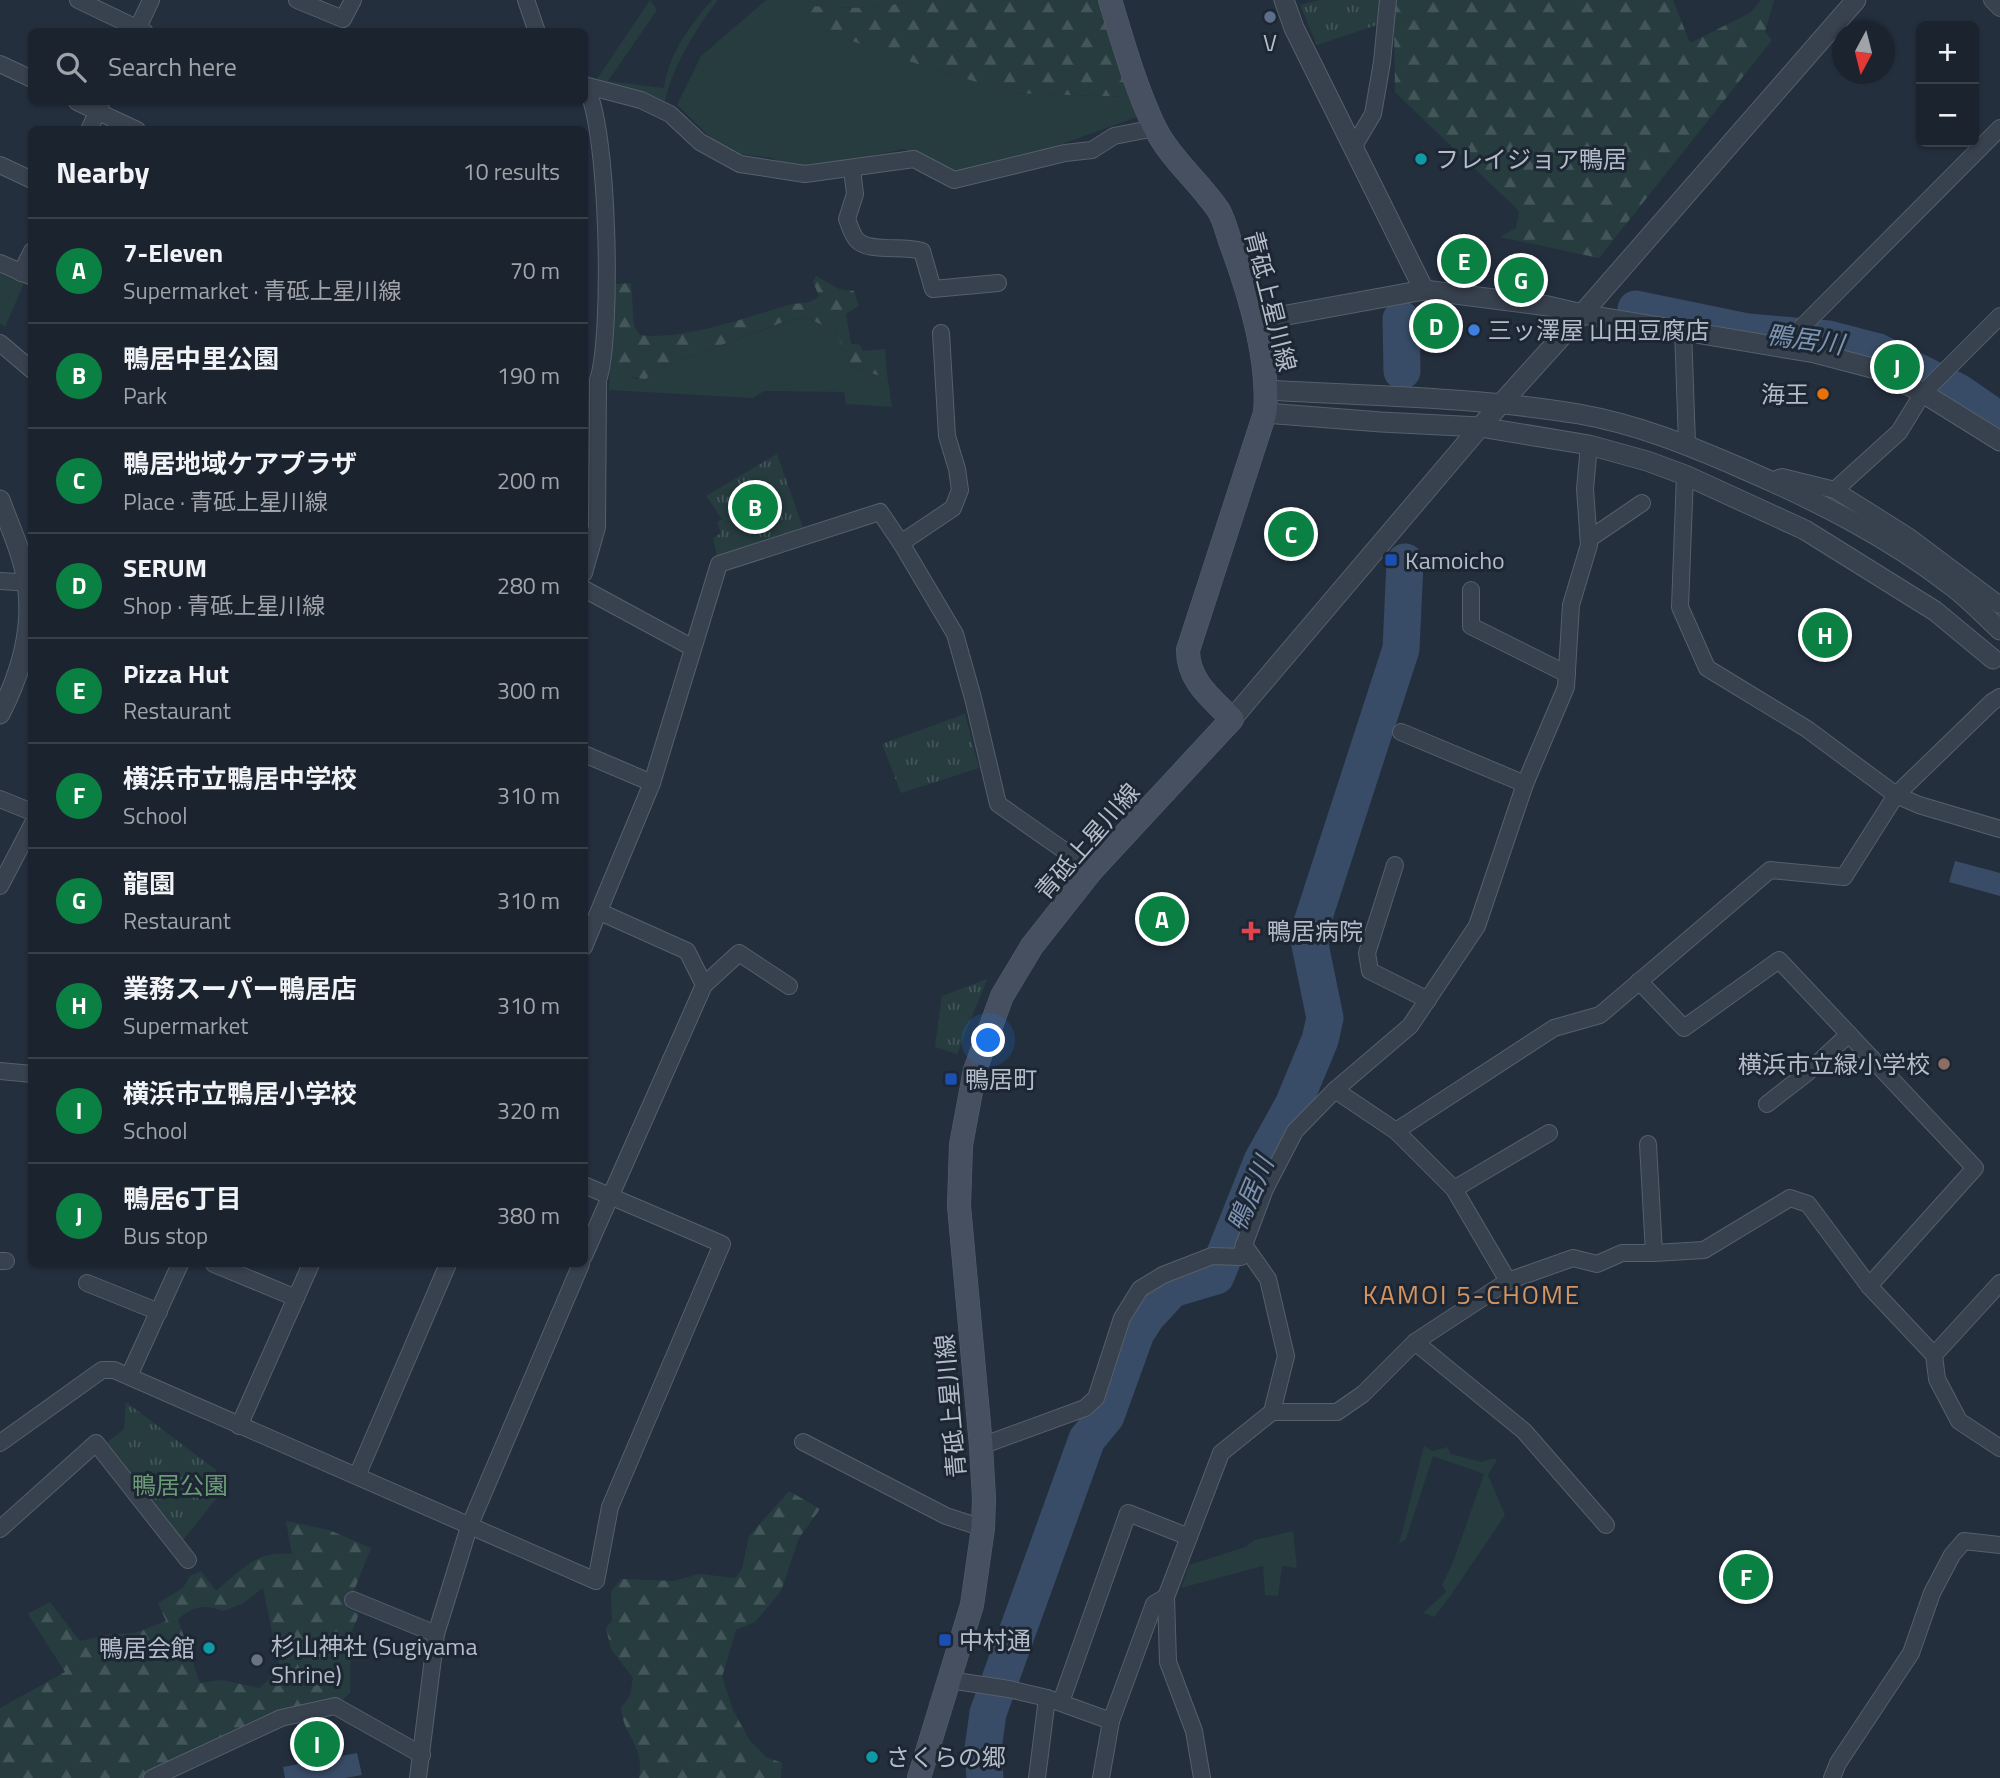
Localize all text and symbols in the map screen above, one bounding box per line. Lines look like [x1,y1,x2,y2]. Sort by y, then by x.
marker: V [1262,9,1278,25]
north arrow [1832,21,1895,84]
map controls [1916,21,1979,147]
button: + [1916,21,1979,84]
place label: V [1263,24,1277,60]
search box [28,28,588,105]
text: Search here [108,47,237,86]
icon: search [52,48,90,86]
button: − [1916,84,1979,147]
place label: フレイジョア鴨居 [1435,141,1627,177]
text: Nearby [56,149,149,195]
marker: フレイジョア鴨居 [1413,151,1429,167]
text: 10 results [463,154,560,189]
street label: 青砥上星川線 [1236,227,1306,375]
text: 7-Eleven [123,233,223,272]
pin: E [1441,235,1487,287]
text: A [72,253,86,288]
text: 70 m [510,253,560,288]
pin: G [1498,254,1544,306]
text: Supermarket · 青砥上星川線 [123,273,402,308]
pin: D [1413,300,1459,352]
place label: 三ッ澤屋 山田豆腐店 [1488,312,1709,348]
water label: 鴨居川 [1764,314,1849,364]
marker: 三ッ澤屋 山田豆腐店 [1466,322,1482,338]
text: 鴨居中里公園 [123,339,279,378]
pin: J [1874,341,1920,393]
text: B [72,358,86,393]
text: 190 m [497,358,560,393]
place label: 海王 [1761,376,1809,412]
text: Park [123,378,167,413]
marker: 海王 [1815,386,1831,402]
text: 鴨居地域ケアプラザ [123,444,357,483]
text: C [73,463,85,498]
text: 200 m [497,463,560,498]
pin: B [732,481,778,533]
text: Place · 青砥上星川線 [123,484,328,519]
pin: C [1268,508,1314,560]
place label: Kamoicho [1405,542,1505,578]
text: SERUM [123,548,207,587]
marker: Kamoicho [1383,552,1399,568]
text: D [72,568,86,603]
text: 280 m [497,568,560,603]
text: Shop · 青砥上星川線 [123,588,325,623]
pin: H [1802,609,1848,661]
text: Pizza Hut [123,654,229,693]
text: E [73,673,85,708]
text: 300 m [497,673,560,708]
text: Restaurant [123,693,231,728]
text: 横浜市立鴨居中学校 [123,759,357,798]
street label: 青砥上星川線 [1026,775,1148,907]
text: F [73,778,85,813]
text: 310 m [497,778,560,813]
text: School [123,798,187,833]
text: 龍園 [123,864,175,903]
text: G [72,883,86,918]
text: 310 m [497,883,560,918]
pin: A [1139,893,1185,945]
text: Restaurant [123,903,231,938]
place label: 鴨居病院 [1267,913,1363,949]
marker: 鴨居病院 [1241,921,1261,941]
text: 業務スーパー鴨居店 [123,969,357,1008]
text: H [71,988,87,1023]
text: 310 m [497,988,560,1023]
text: Supermarket [123,1008,248,1043]
your location [971,1023,1005,1057]
place label: 横浜市立緑小学校 [1738,1046,1930,1082]
marker: 横浜市立緑小学校 [1936,1056,1952,1072]
place label: 鴨居町 [965,1061,1037,1097]
marker: 鴨居町 [943,1071,959,1087]
text: 横浜市立鴨居小学校 [123,1074,357,1113]
text: I [76,1093,82,1128]
text: 320 m [497,1093,560,1128]
text: School [123,1113,187,1148]
water label: 鴨居川 [1217,1148,1284,1238]
text: 鴨居6丁目 [123,1179,242,1218]
text: J [76,1198,82,1233]
text: 380 m [497,1198,560,1233]
text: Bus stop [123,1218,208,1253]
district label: KAMOI 5-CHOME [1363,1275,1581,1314]
street label: 青砥上星川線 [926,1333,974,1479]
park label: 鴨居公園 [132,1467,228,1503]
pin: F [1723,1551,1769,1603]
place label: 中村通 [959,1622,1031,1658]
place label: 杉山神社 (Sugiyama Shrine) [271,1628,477,1692]
place label: 鴨居会館 [99,1630,195,1666]
marker: 中村通 [937,1632,953,1648]
marker: 鴨居会館 [201,1640,217,1656]
marker: 杉山神社 (Sugiyama Shrine) [249,1652,265,1668]
pin: I [294,1718,340,1770]
place label: さくらの郷 [886,1739,1006,1775]
marker: さくらの郷 [864,1749,880,1765]

